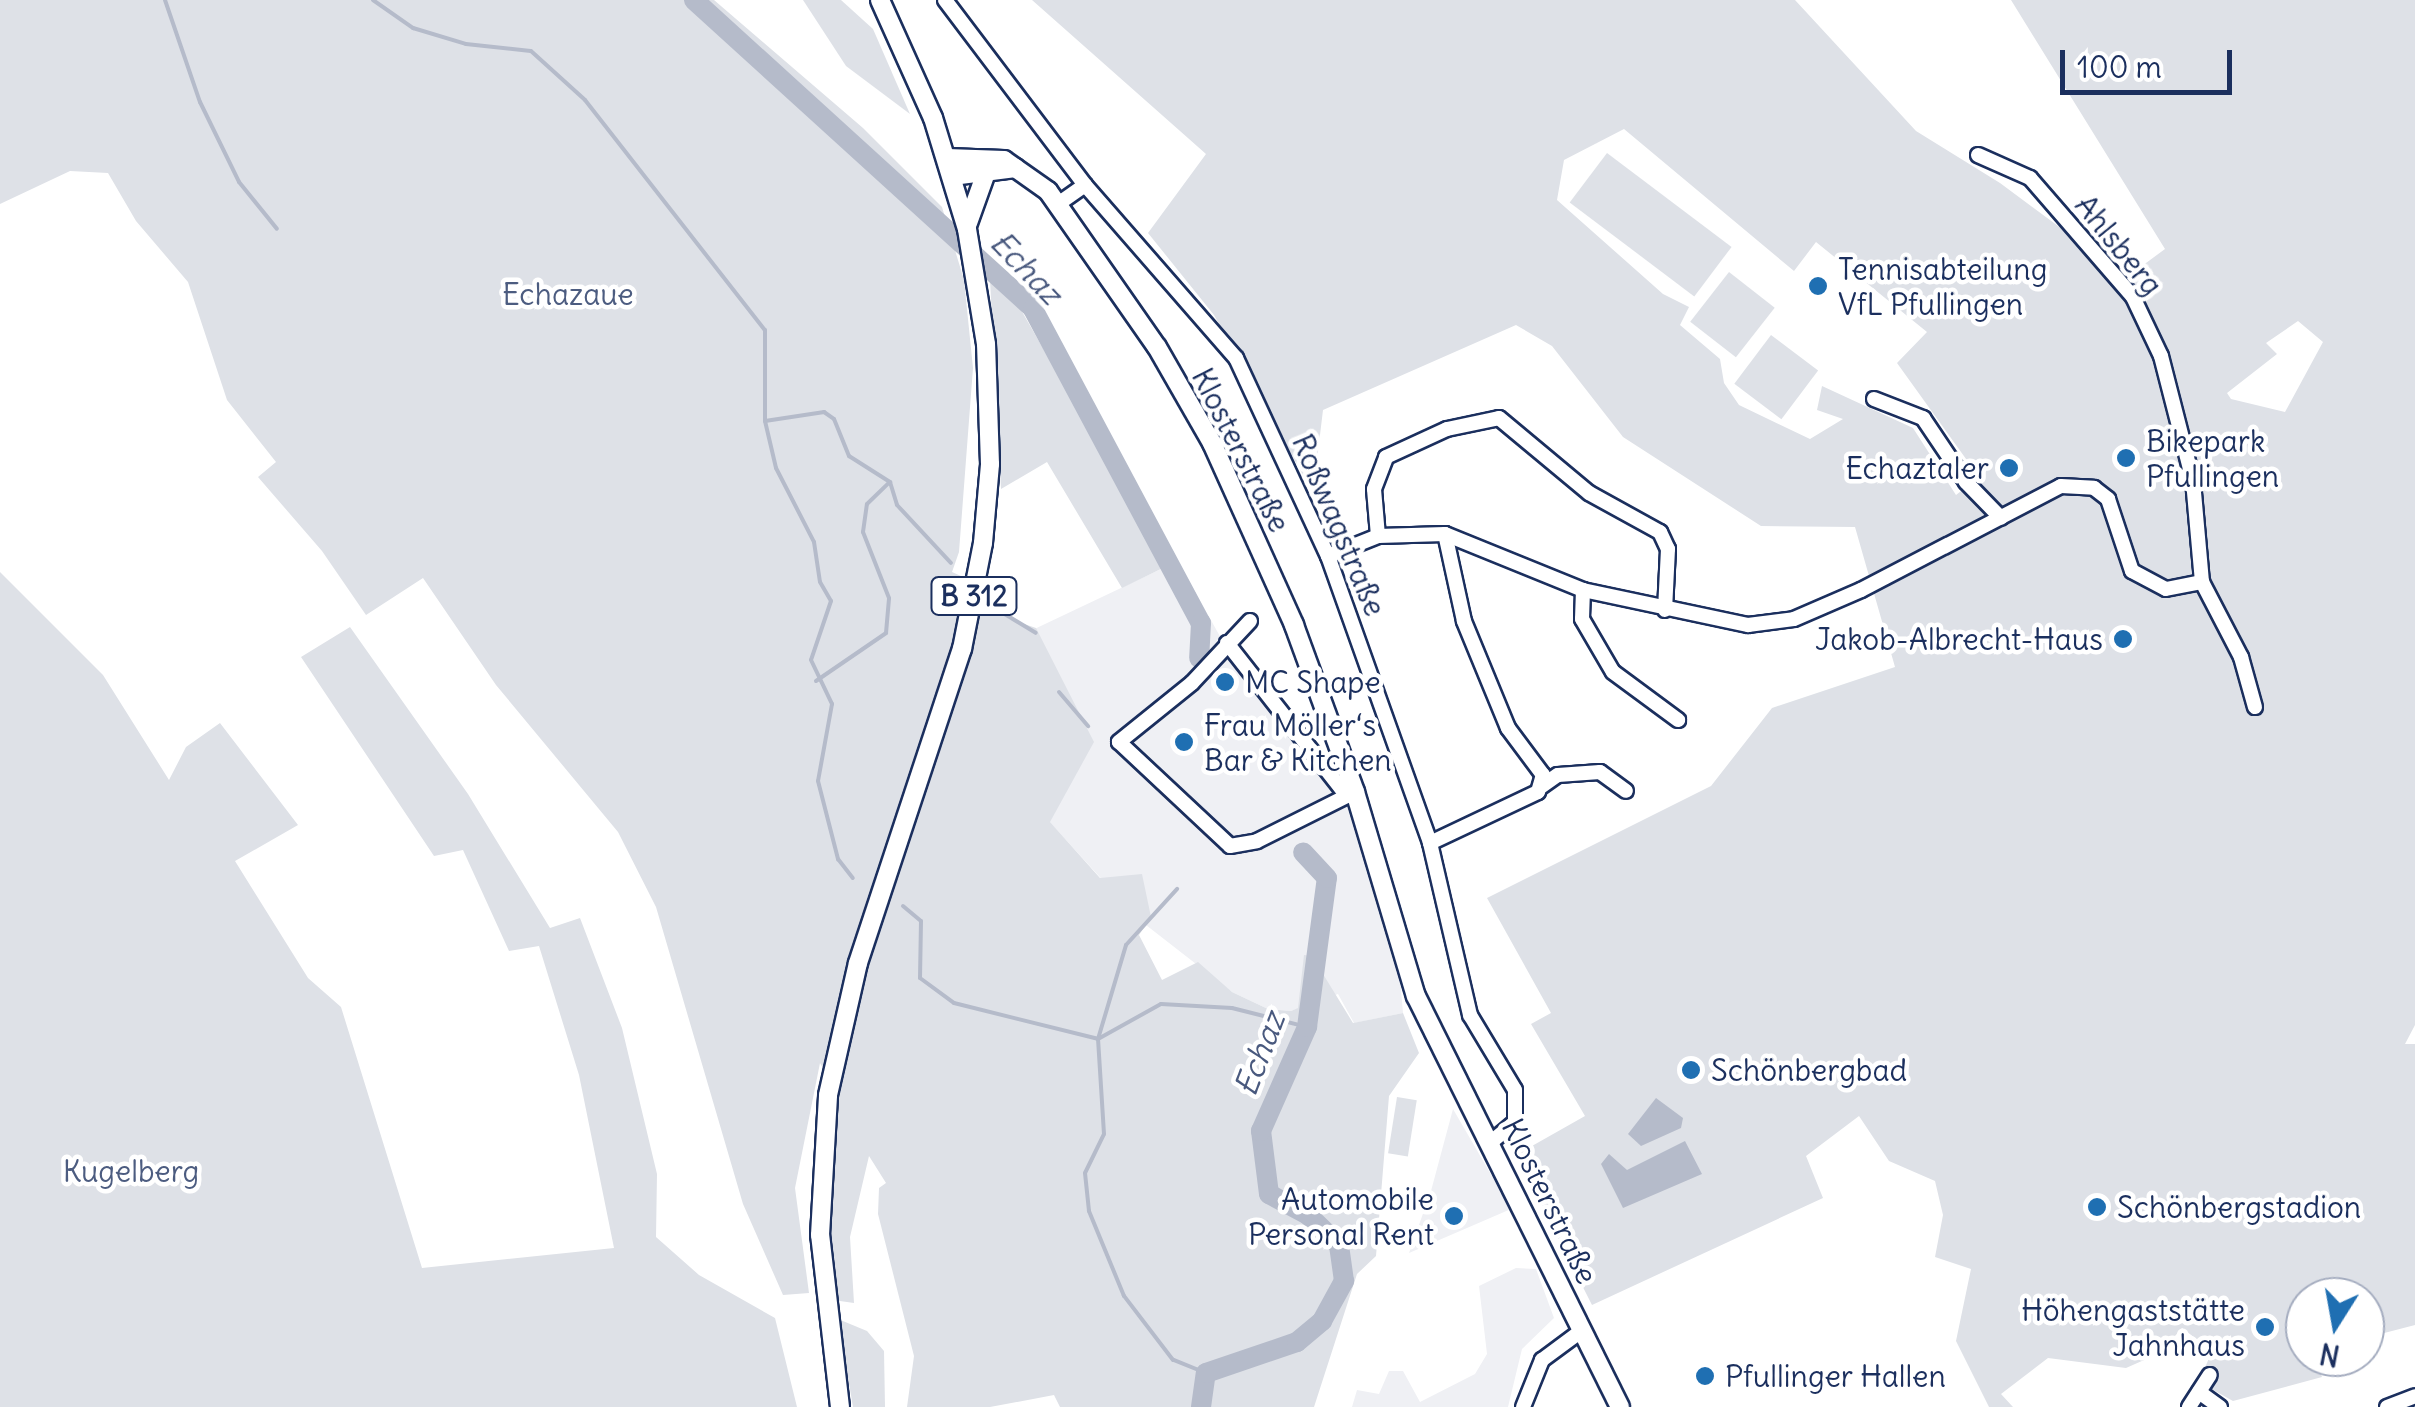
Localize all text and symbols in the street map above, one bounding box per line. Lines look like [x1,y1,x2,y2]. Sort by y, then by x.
scale bar [2065,30,2238,92]
text: 100 m [2077,48,2162,86]
street label: Ahlsberg [2068,188,2170,302]
water label: Echaz [982,224,1070,312]
place label: Tennisabteilung VfL Pfullingen [1838,251,2047,322]
marker: Tennisabteilung VfL Pfullingen [1807,275,1829,297]
park label: Echazaue [502,276,634,312]
street label: Klosterstraße [1184,362,1298,538]
place label: Bikepark Pfullingen [2146,423,2279,494]
street label: Roßwagstraße [1285,429,1393,621]
marker: Bikepark Pfullingen [2115,447,2137,469]
place label: Echaztaler [1845,450,1989,486]
marker: Echaztaler [1998,457,2020,479]
road number: B 312 [929,573,1019,619]
place label: Jakob-Albrecht-Haus [1815,621,2103,657]
marker: Jakob-Albrecht-Haus [2112,628,2134,650]
place label: MC Shape [1245,664,1381,700]
marker: MC Shape [1214,671,1236,693]
place label: Frau Möller‘s Bar & Kitchen [1204,707,1392,778]
marker: Frau Möller‘s Bar & Kitchen [1173,731,1195,753]
water label: Echaz [1227,1007,1293,1101]
place label: Schönbergbad [1711,1052,1907,1088]
marker: Schönbergbad [1680,1059,1702,1081]
street label: Klosterstraße [1495,1113,1605,1289]
park label: Kugelberg [63,1153,199,1189]
place label: Automobile Personal Rent [1248,1181,1434,1252]
place label: Schönbergstadion [2117,1189,2361,1225]
marker: Schönbergstadion [2086,1196,2108,1218]
marker: Automobile Personal Rent [1443,1205,1465,1227]
north arrow [2285,1277,2385,1377]
place label: Höhengaststätte Jahnhaus [2021,1292,2245,1362]
marker: Höhengaststätte Jahnhaus [2254,1316,2276,1338]
text: N [2317,1335,2343,1374]
place label: Pfullinger Hallen [1725,1358,1946,1394]
marker: Pfullinger Hallen [1694,1365,1716,1387]

